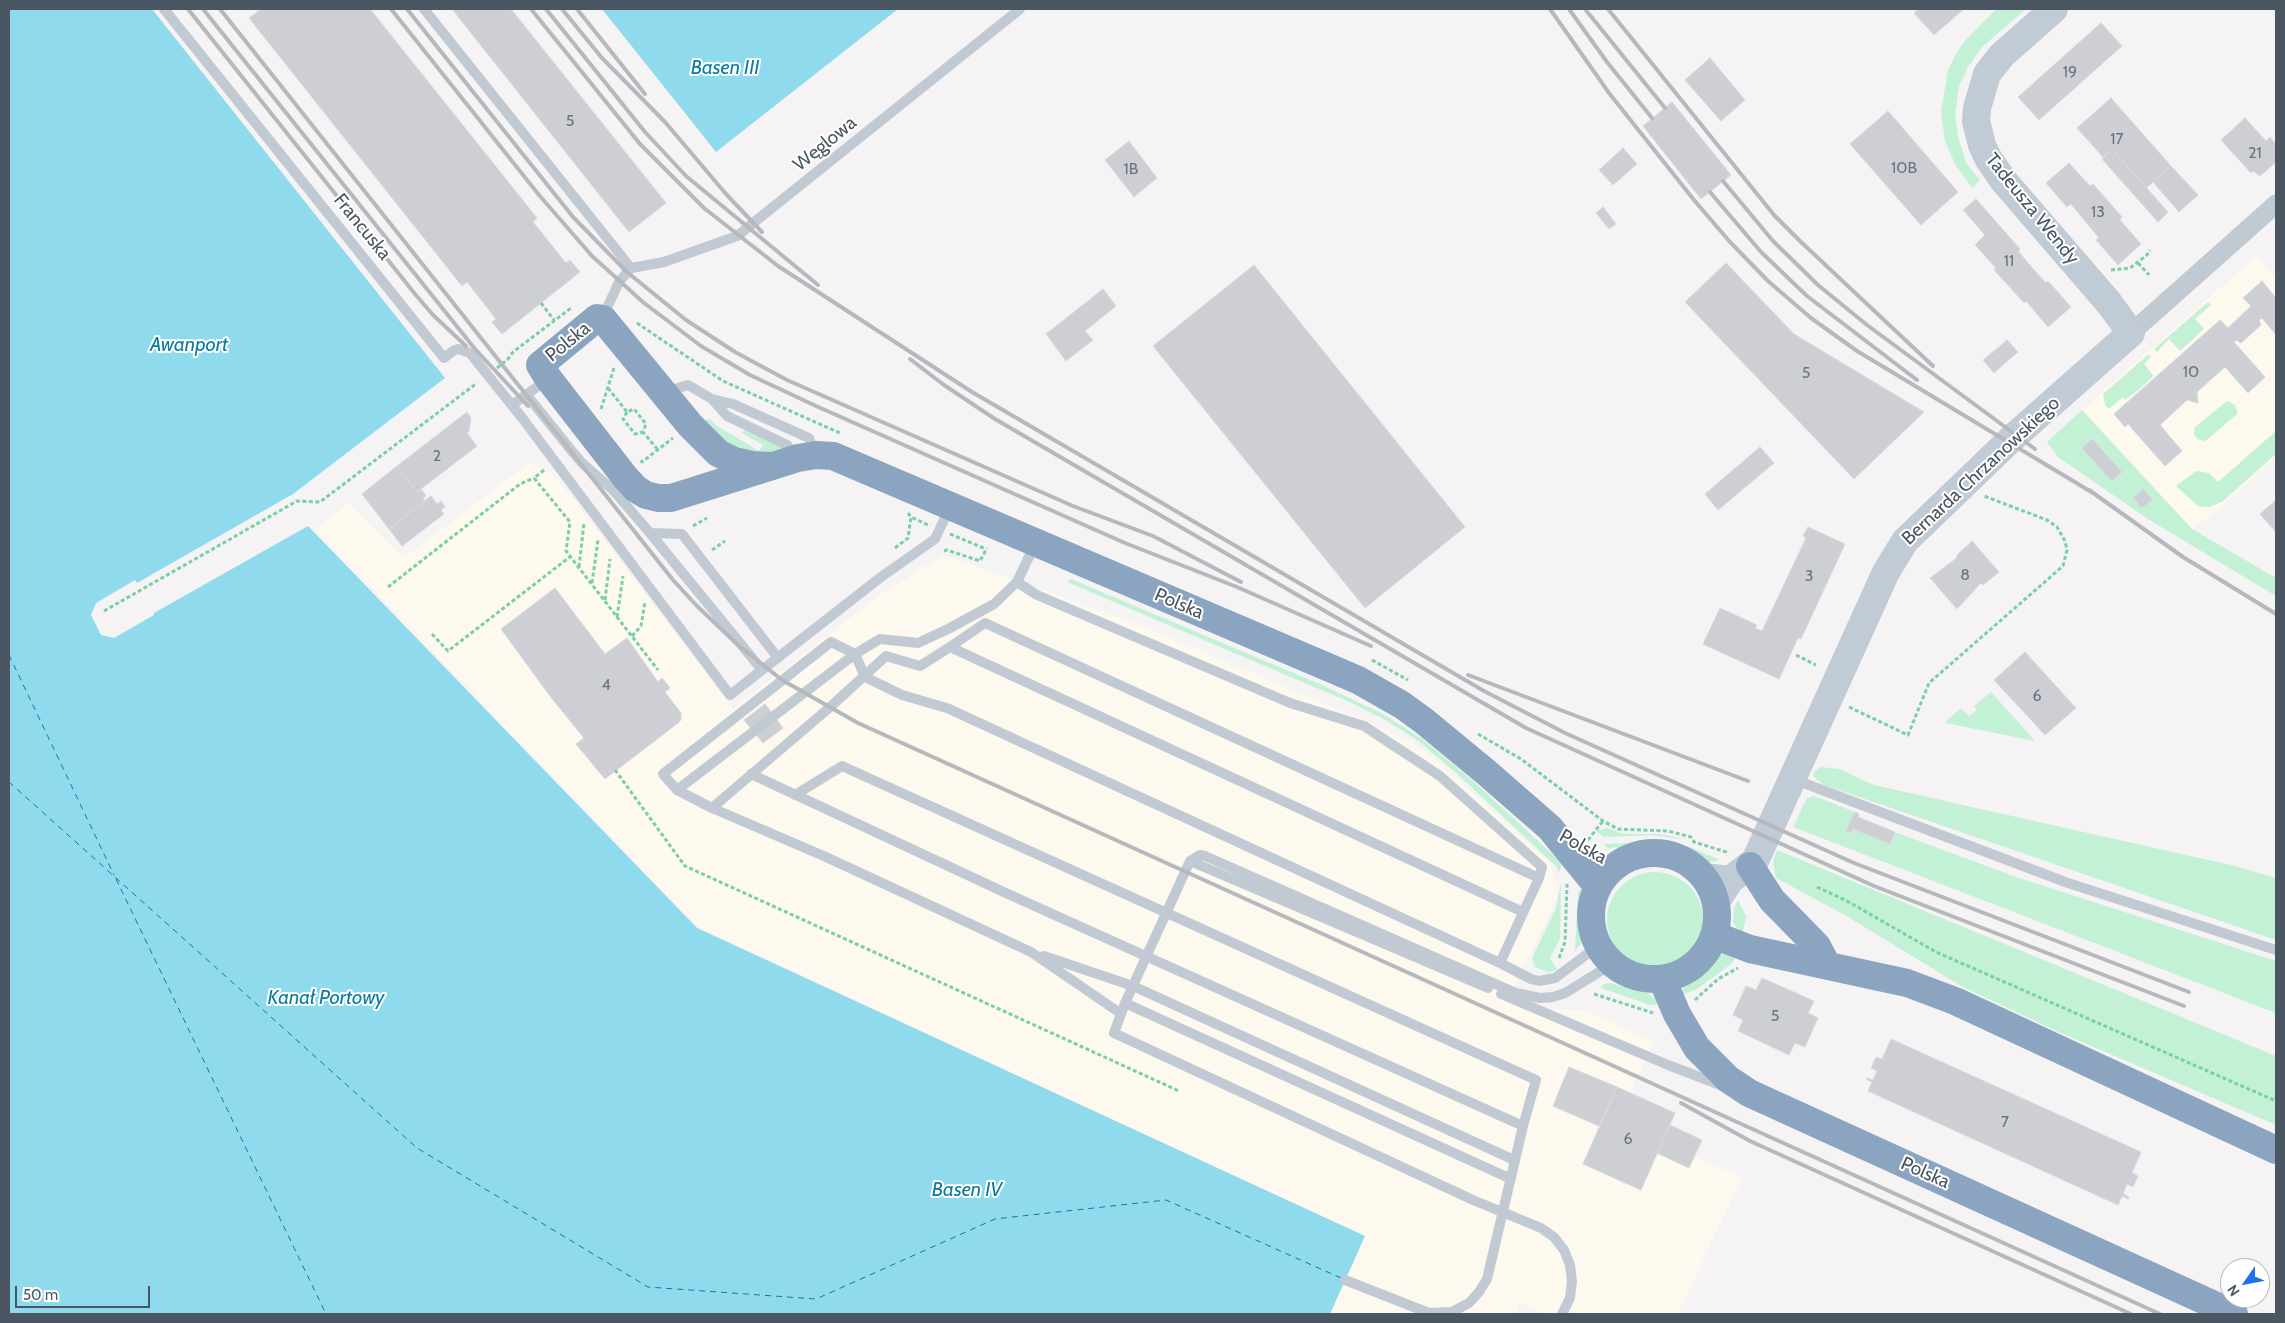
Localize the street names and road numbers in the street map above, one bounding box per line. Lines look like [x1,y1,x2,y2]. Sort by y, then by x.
street label: Węglowa [789,112,861,176]
street label: Tadeusza Wendy [1980,149,2084,269]
street label: Francuska [328,189,396,265]
street label: Polska [541,317,595,367]
street label: Bernarda Chrzanowskiego [1897,392,2065,550]
street label: Polska [1151,584,1207,624]
street label: Polska [1555,825,1611,869]
street label: Polska [1897,1152,1953,1194]

